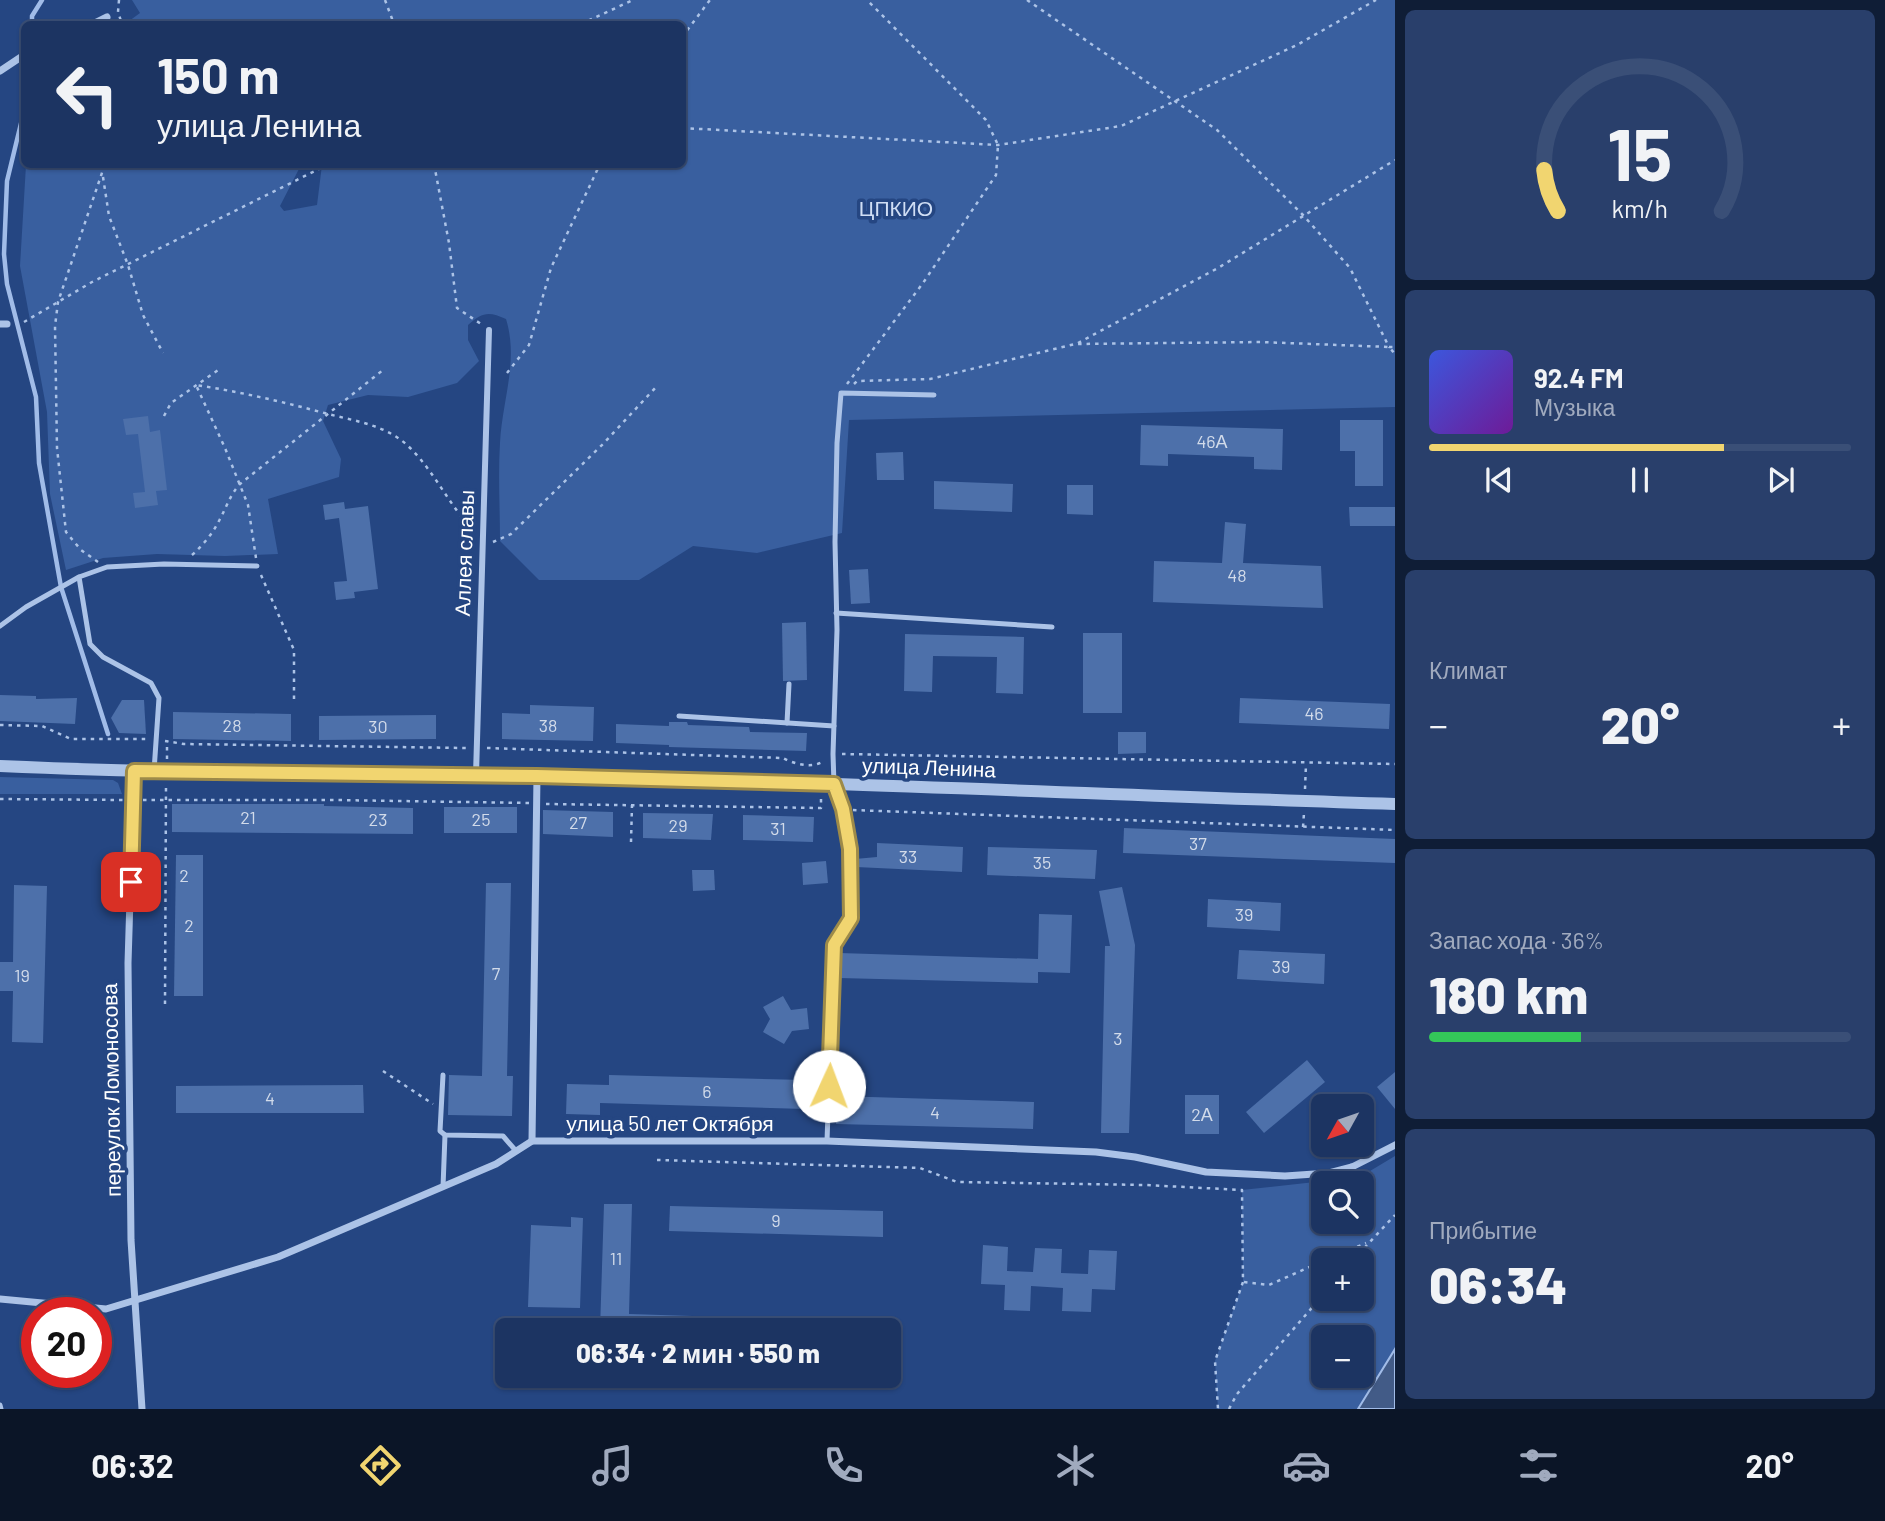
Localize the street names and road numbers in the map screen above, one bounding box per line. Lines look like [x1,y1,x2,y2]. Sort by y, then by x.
street label: Аллея славы [449,489,478,617]
street label: улица Ленина [862,752,997,781]
street label: переулок Ломоносова [96,983,125,1197]
street label: улица 50 лет Октября [566,1110,774,1135]

